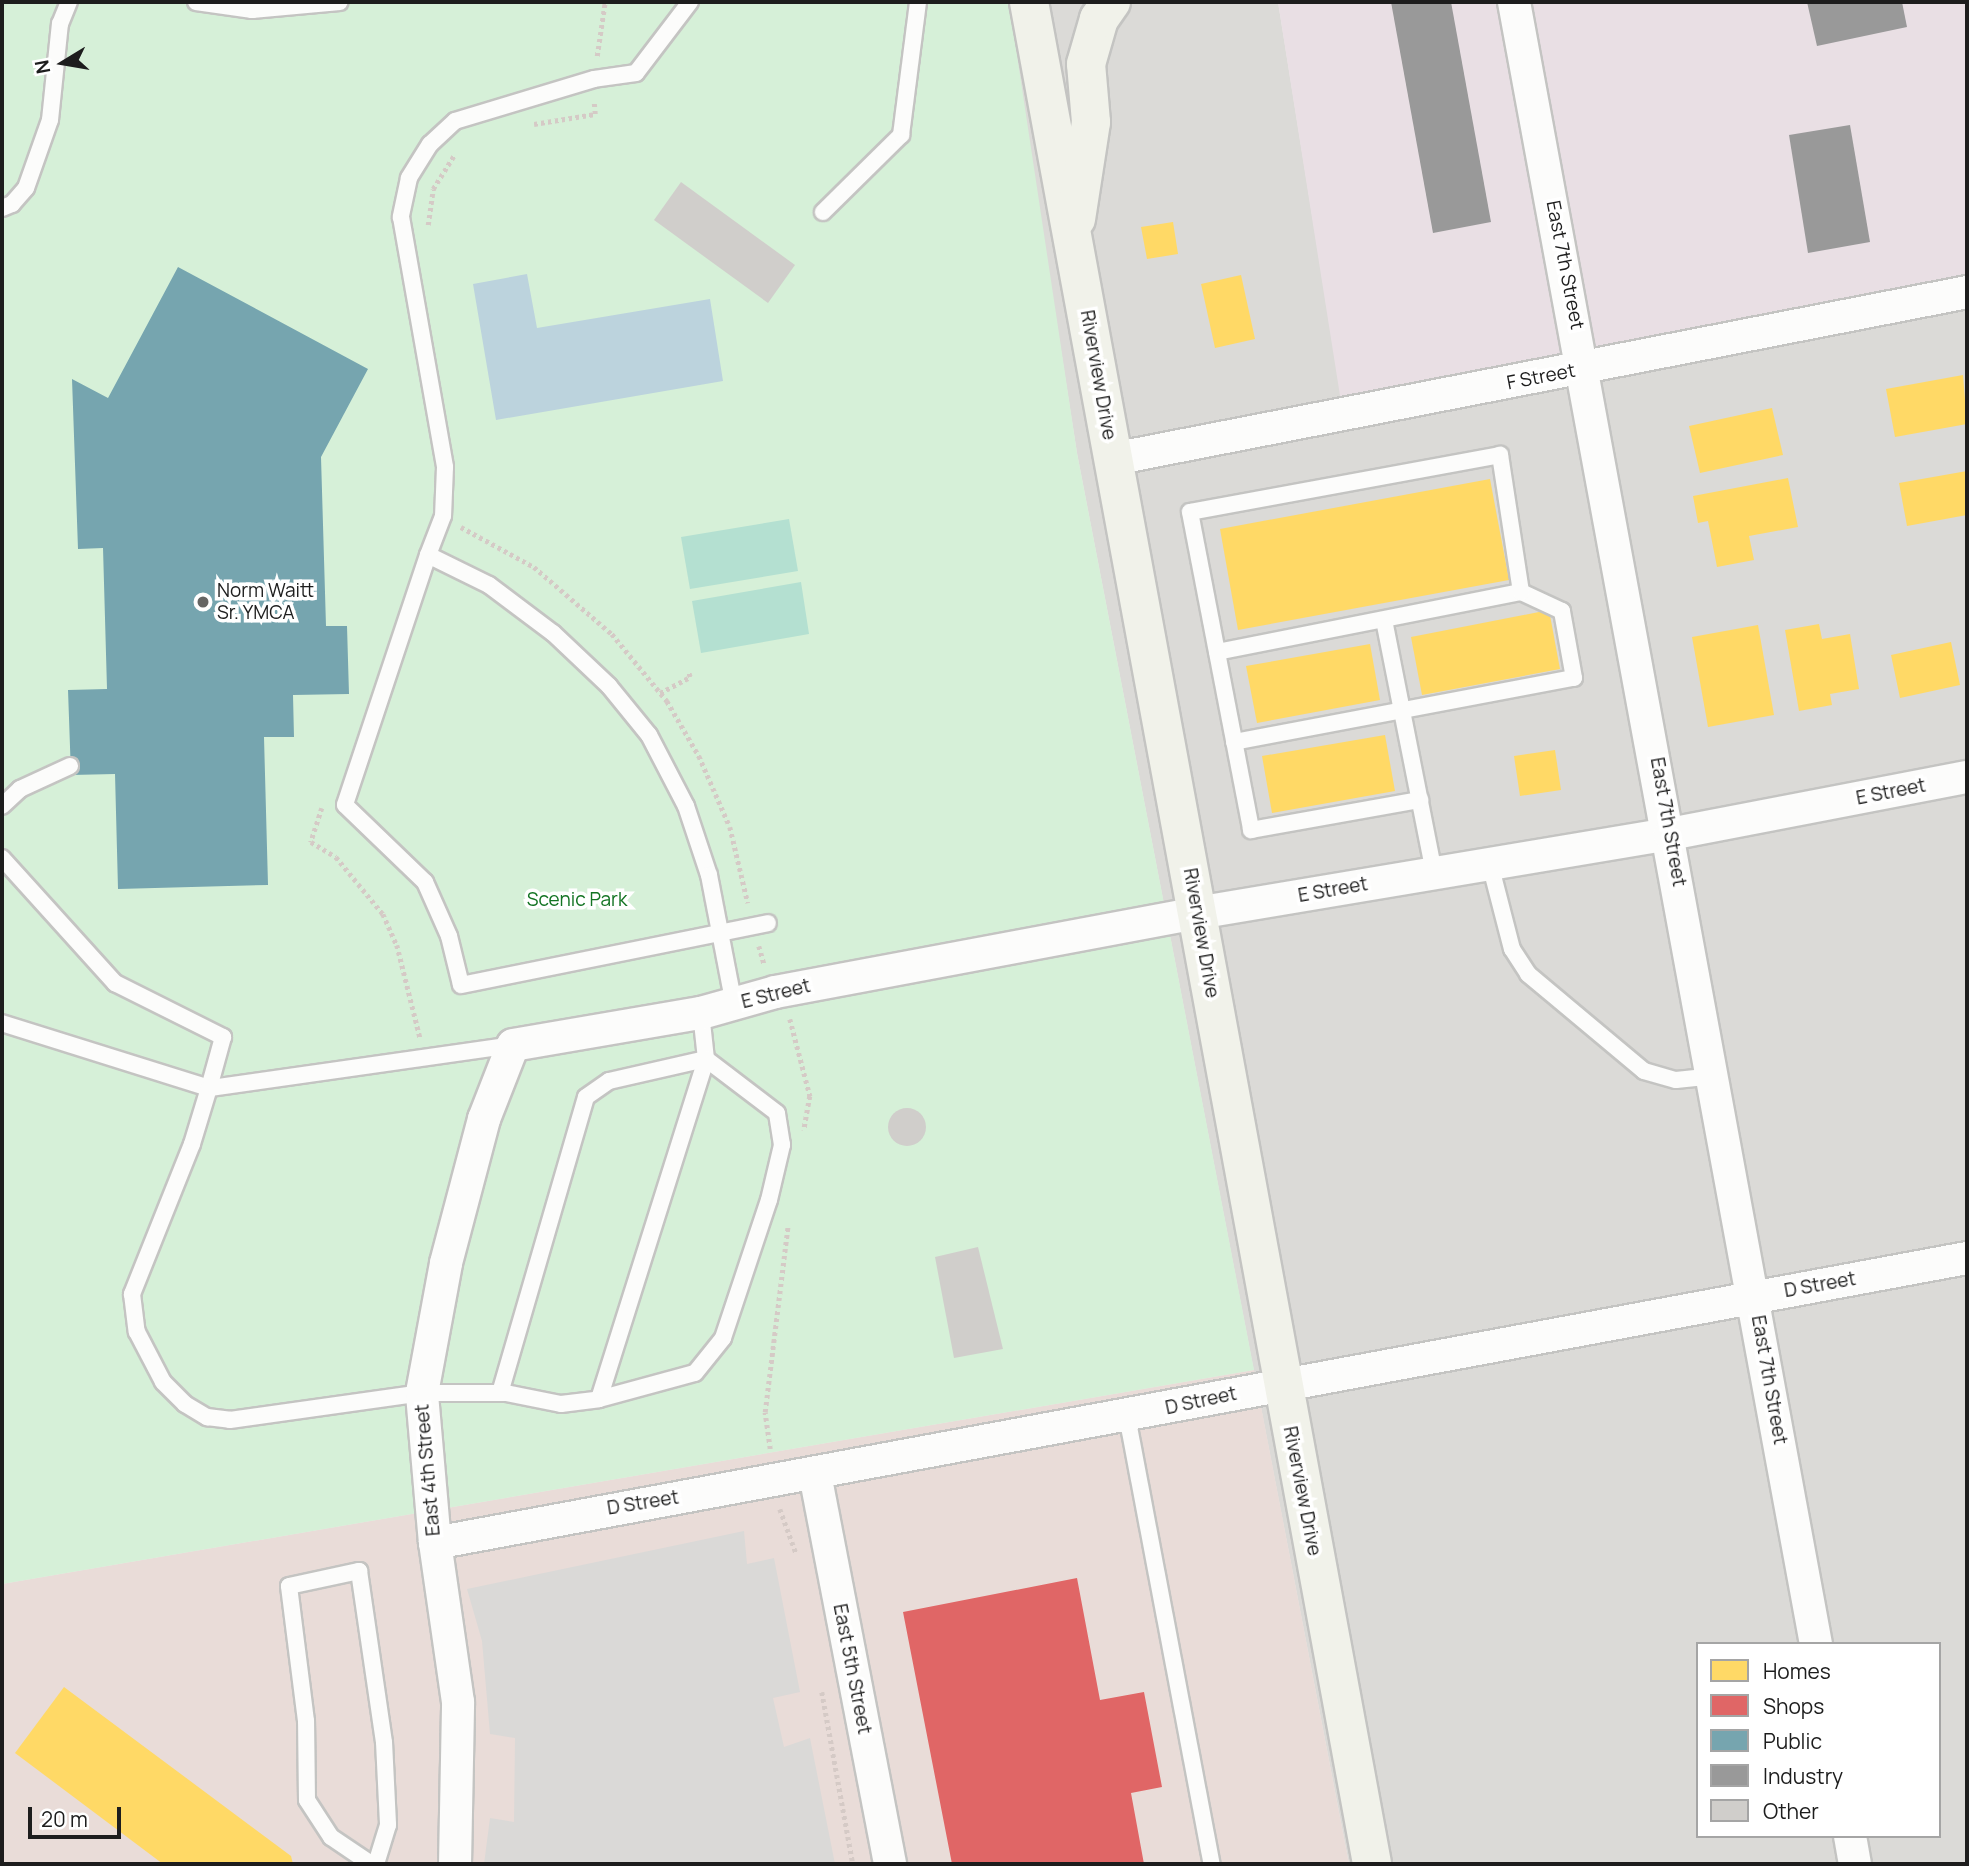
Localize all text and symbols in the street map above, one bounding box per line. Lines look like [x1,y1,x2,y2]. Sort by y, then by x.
north arrow [28,28,98,98]
text: N [28,58,56,76]
street label: East 7th Street [1541,199,1589,331]
street label: Riverview Drive [1075,308,1121,442]
street label: F Street [1505,359,1577,395]
place label: Norm Waitt Sr. YMCA [217,580,314,624]
marker: Norm Waitt Sr. YMCA [195,594,211,610]
street label: East 7th Street [1645,756,1691,888]
street label: E Street [1854,774,1928,810]
street label: Riverview Drive [1178,866,1224,1000]
street label: E Street [1296,873,1370,907]
park label: Scenic Park [527,889,627,911]
street label: E Street [739,974,813,1014]
street label: D Street [1782,1267,1858,1303]
street label: East 7th Street [1746,1314,1792,1446]
street label: D Street [1163,1382,1239,1420]
street label: East 4th Street [411,1403,445,1537]
street label: Riverview Drive [1278,1424,1326,1558]
street label: D Street [605,1486,681,1520]
street label: East 5th Street [828,1602,876,1736]
legend [1696,1642,1941,1838]
text: Homes [1763,1657,1831,1685]
text: Shops [1763,1692,1824,1720]
text: Public [1763,1727,1822,1755]
text: Industry [1763,1762,1843,1790]
scale bar [32,1792,124,1836]
text: Other [1763,1797,1819,1825]
text: 20 m [41,1805,88,1833]

